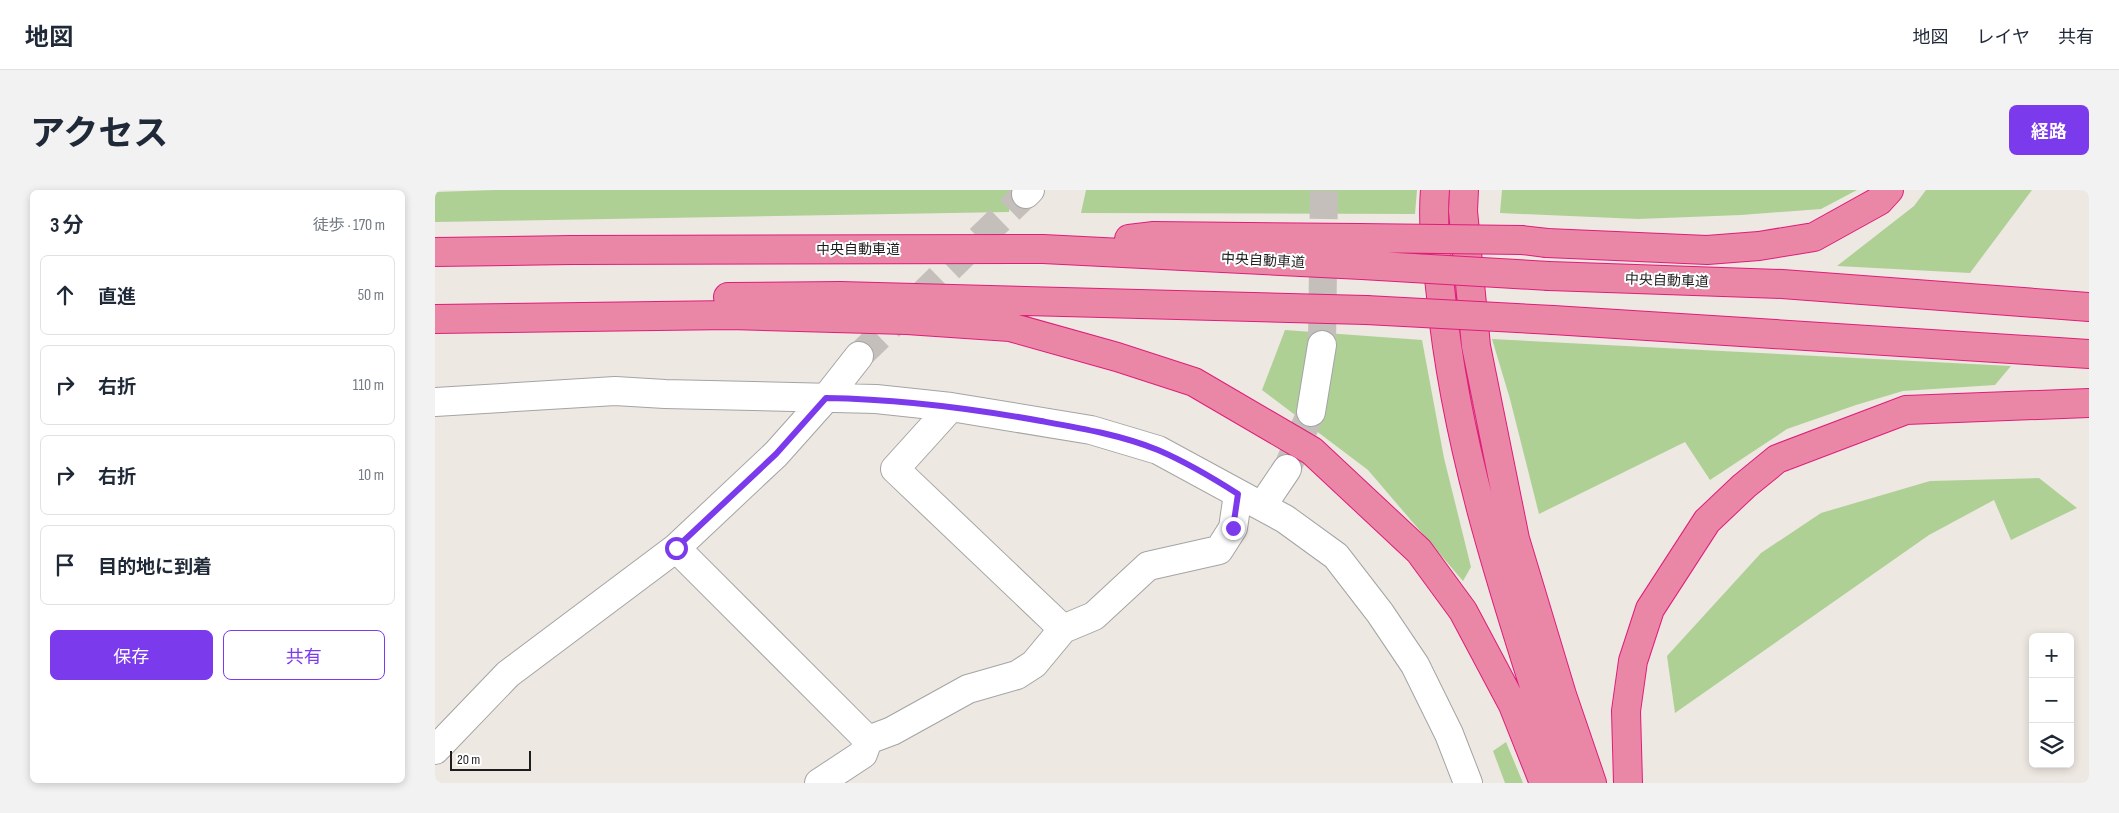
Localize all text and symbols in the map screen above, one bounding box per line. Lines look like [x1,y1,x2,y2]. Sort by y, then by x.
text: 地図 [25,23,73,52]
text: 地図 [1913,27,1949,48]
text: レイヤ [1977,27,2030,48]
text: 共有 [2058,27,2094,48]
button: 経路 [2009,105,2089,155]
text: アクセス [30,113,168,156]
text: 3 分 [50,213,84,238]
text: 徒歩 · 170 m [313,216,385,235]
street label: 中央自動車道 [816,241,900,258]
street label: 中央自動車道 [1221,250,1305,271]
street label: 中央自動車道 [1625,271,1709,290]
icon: ahead [51,281,79,309]
text: 直進 [98,286,136,309]
text: 50 m [358,286,384,305]
icon: right [51,371,79,399]
text: 右折 [98,376,136,399]
text: 110 m [353,376,384,395]
icon: right [51,461,79,489]
text: 右折 [98,466,136,489]
text: 10 m [358,466,384,485]
route end [1222,517,1245,540]
route start [665,537,688,560]
icon: arrive [51,551,79,579]
text: 目的地に到着 [98,556,212,579]
button: 保存 [50,630,213,680]
button: 共有 [223,630,385,680]
map controls [2029,633,2074,768]
button: + [2029,633,2074,678]
button: − [2029,678,2074,723]
button: layers [2029,723,2074,768]
scale bar [450,748,531,771]
text: 20 m [457,751,480,768]

